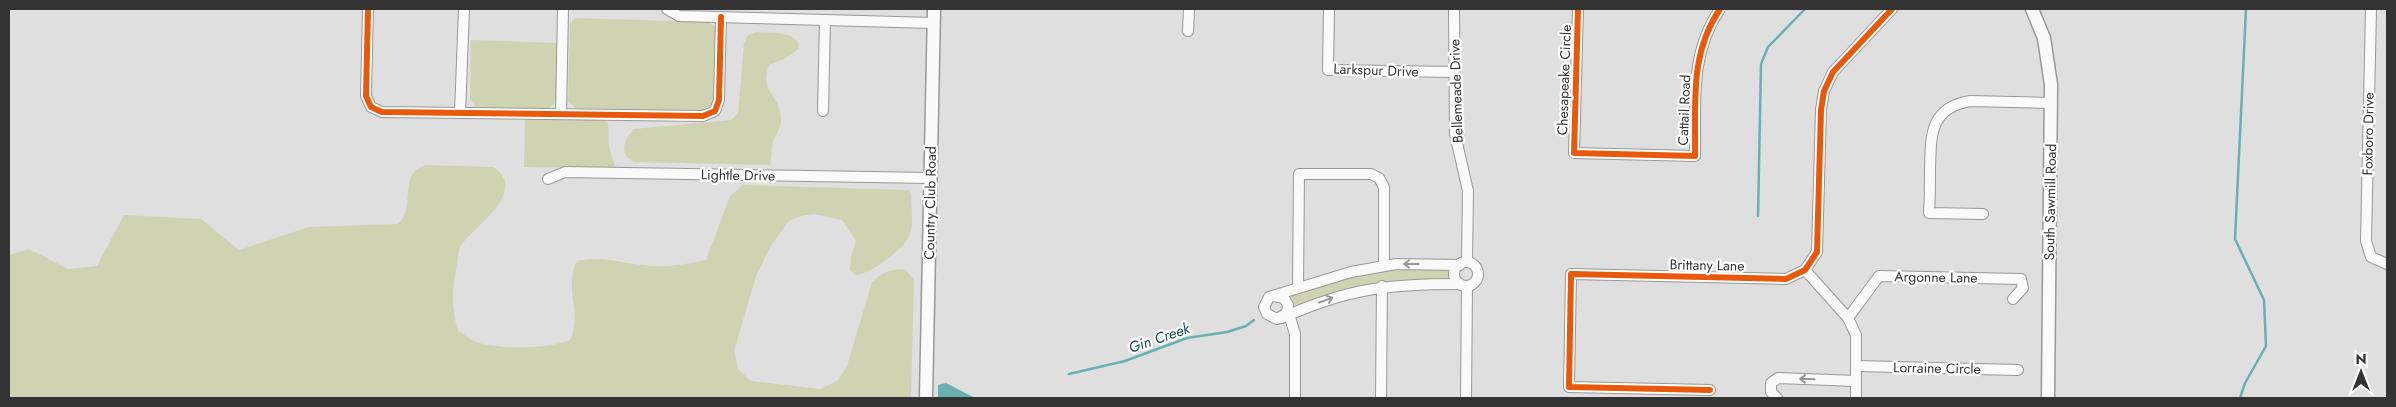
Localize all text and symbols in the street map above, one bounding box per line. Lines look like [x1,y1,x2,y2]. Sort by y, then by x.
street label: Chesapeake Circle [1552,24,1576,136]
street label: Bellemeade Drive [1444,39,1468,143]
street label: Larkspur Drive [1333,59,1419,81]
street label: Cattail Road [1673,74,1695,146]
street label: Foxboro Drive [2357,92,2379,176]
street label: South Sawmill Road [2039,143,2061,261]
street label: Country Club Road [919,146,941,260]
street label: Lightle Drive [701,164,775,186]
street label: Brittany Lane [1669,254,1745,276]
one-way arrow [1403,259,1420,269]
street label: Argonne Lane [1894,266,1978,288]
one-way arrow [1318,295,1333,304]
water label: Gin Creek [1125,317,1193,359]
north arrow [2336,347,2386,397]
text: N [2355,349,2367,369]
street label: Lorraine Circle [1893,357,1981,379]
one-way arrow [1800,375,1816,384]

